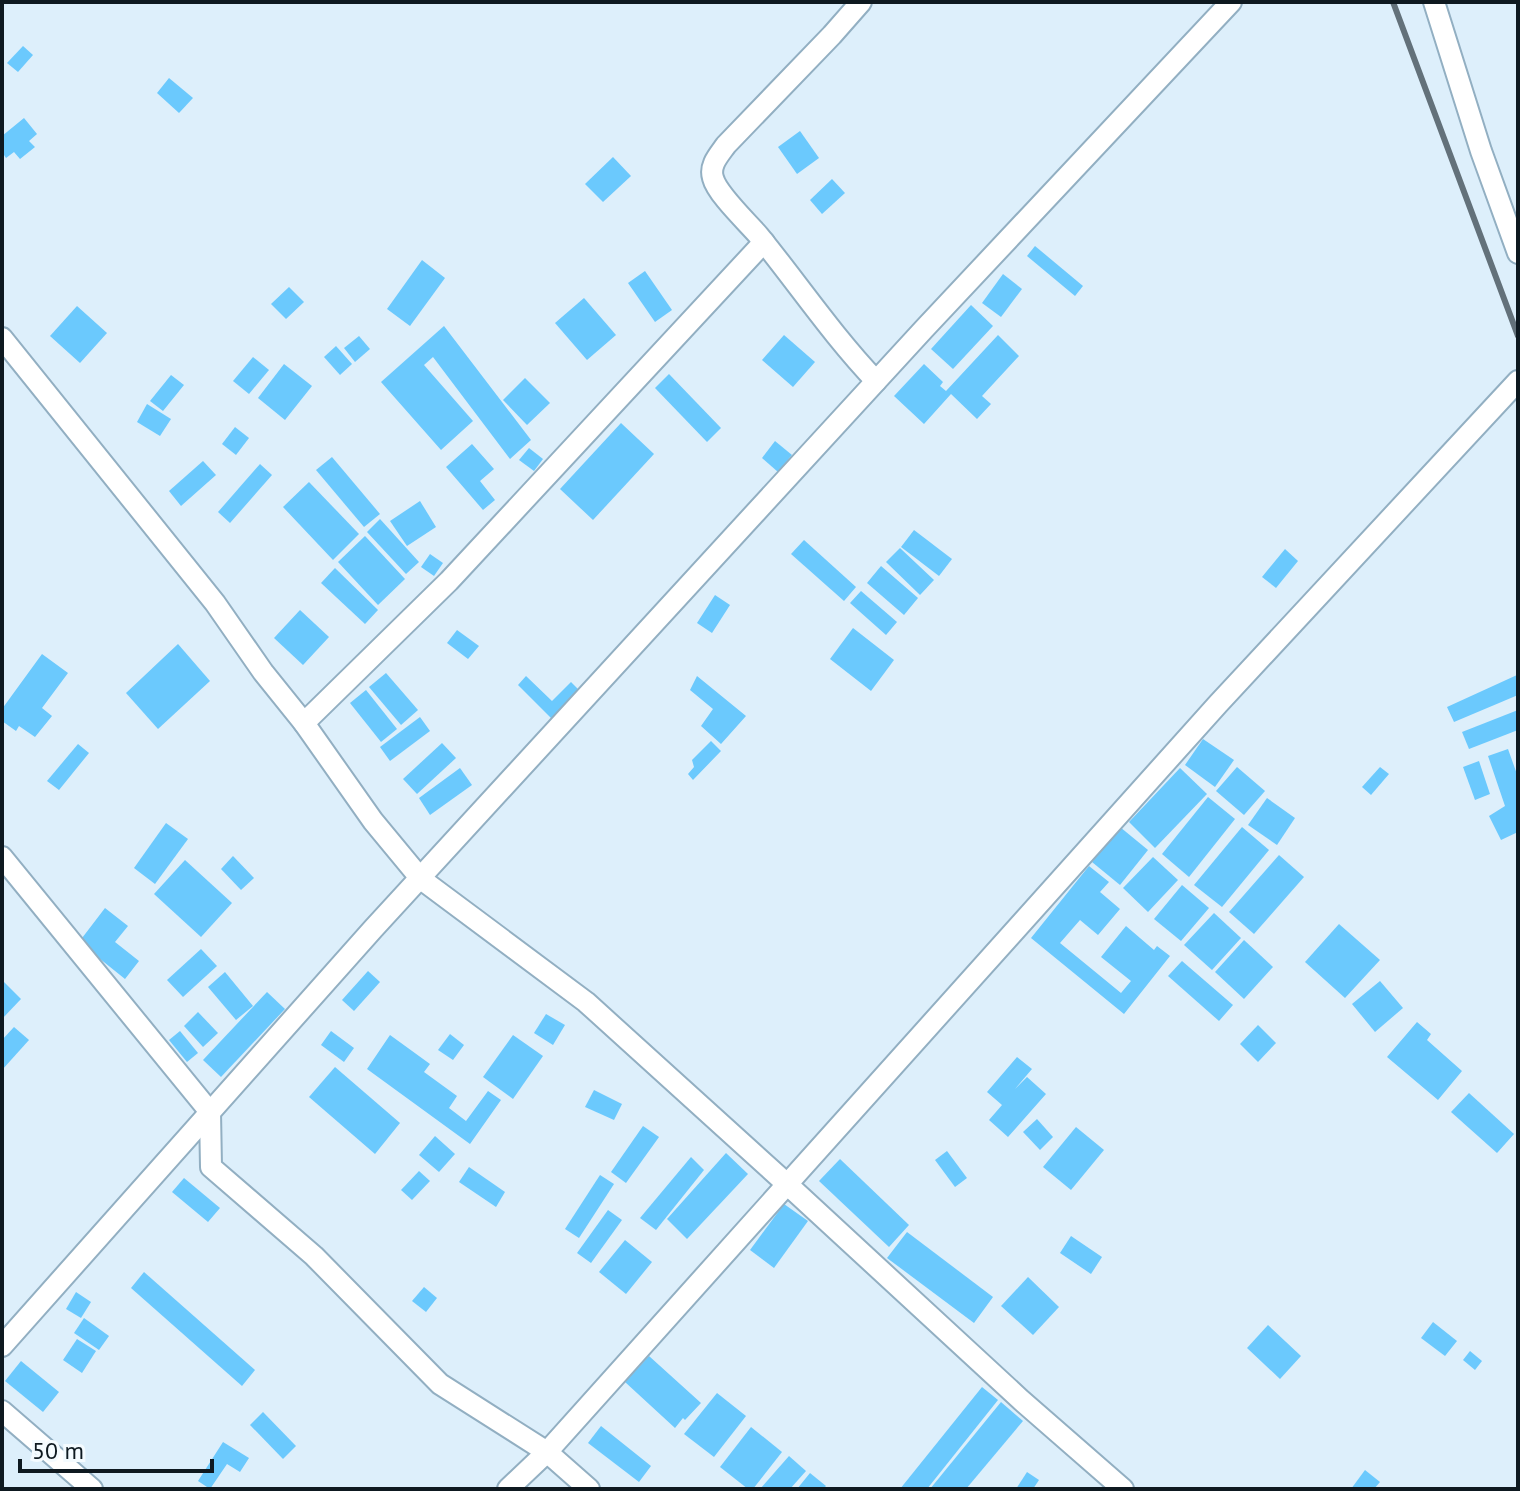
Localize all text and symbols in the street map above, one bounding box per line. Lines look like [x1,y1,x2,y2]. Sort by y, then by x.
scale bar [20,1423,212,1473]
text: 50 m [32,1435,84,1466]

